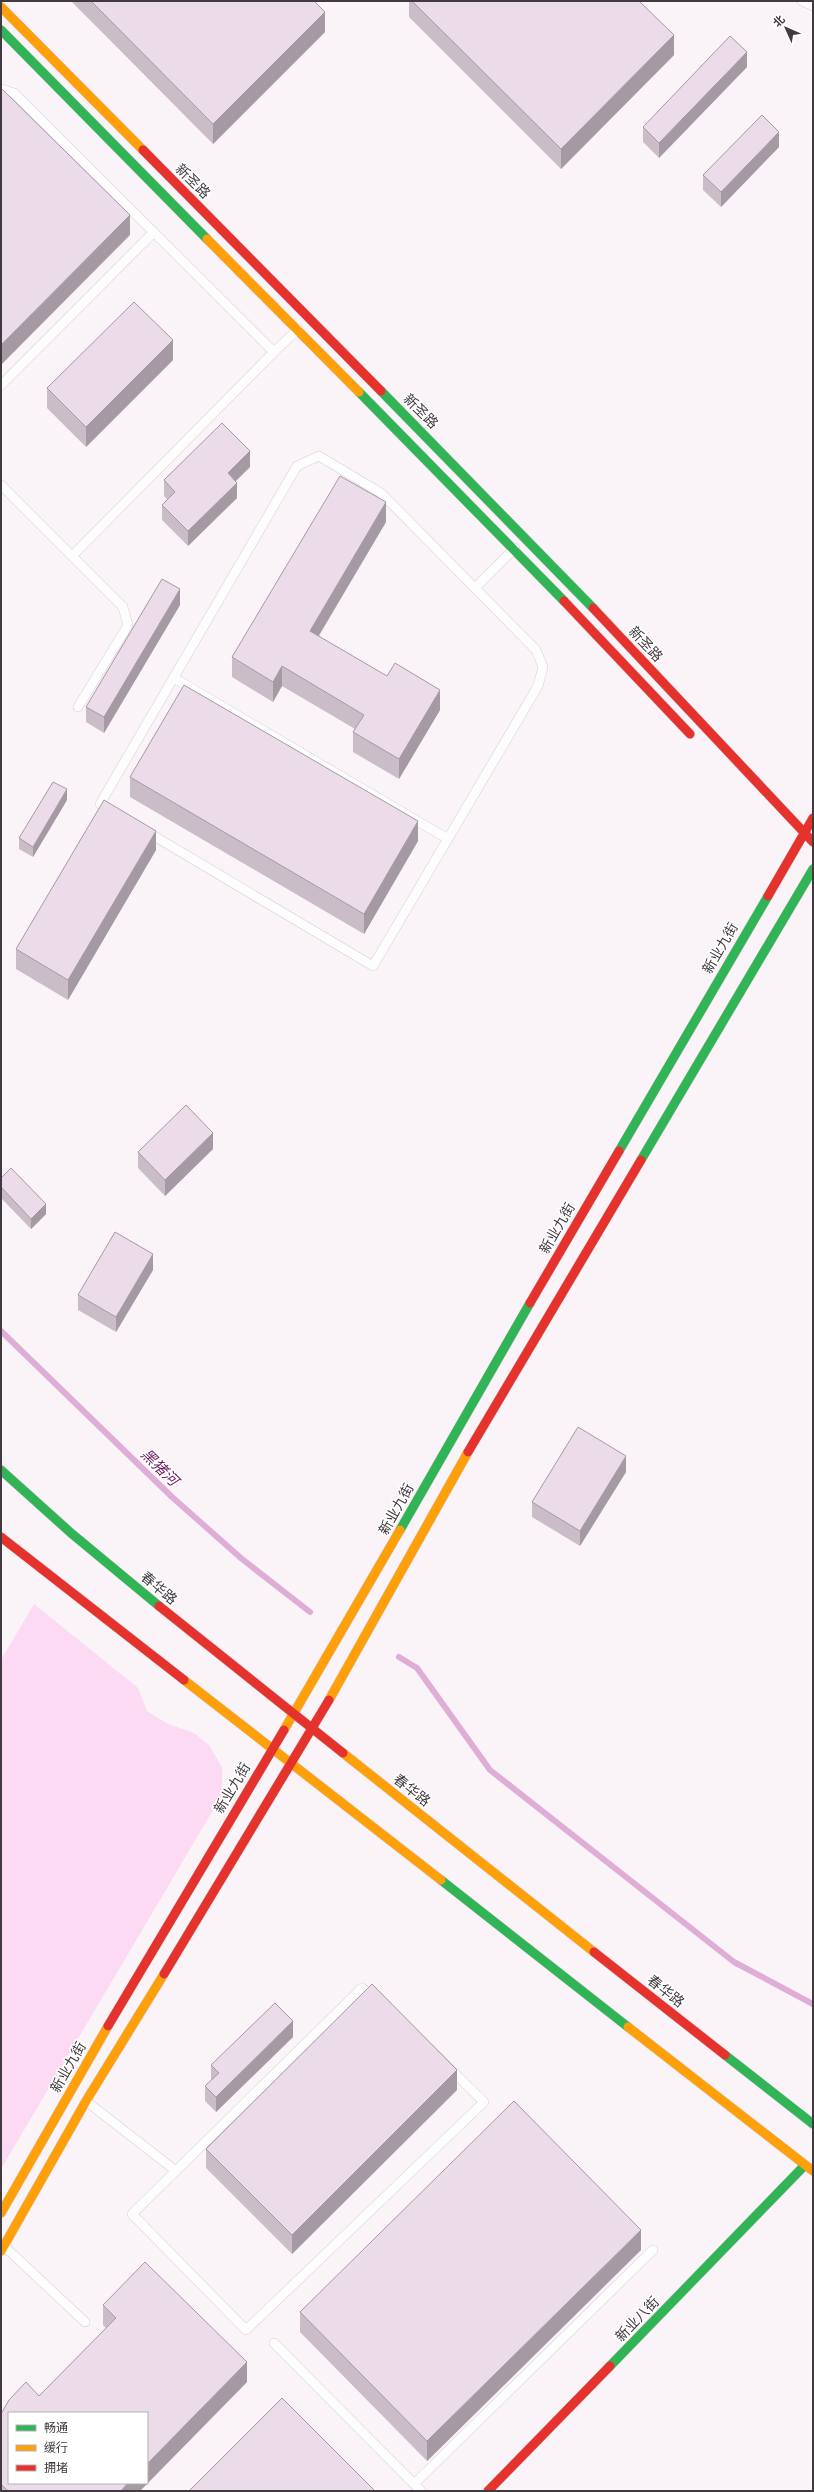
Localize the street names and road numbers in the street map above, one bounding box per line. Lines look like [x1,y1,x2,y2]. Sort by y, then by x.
street label: 新圣路 [172,160,214,202]
street label: 新圣路 [400,390,442,432]
street label: 新圣路 [625,623,667,665]
street label: 新业九街 [698,919,742,977]
street label: 新业九街 [535,1199,579,1257]
street label: 新业九街 [375,1480,417,1538]
street label: 春华路 [137,1568,181,1608]
street label: 新业九街 [210,1759,254,1817]
street label: 春华路 [390,1770,434,1810]
street label: 春华路 [644,1971,688,2011]
street label: 新业九街 [46,2038,90,2096]
street label: 新业八街 [611,2293,663,2345]

